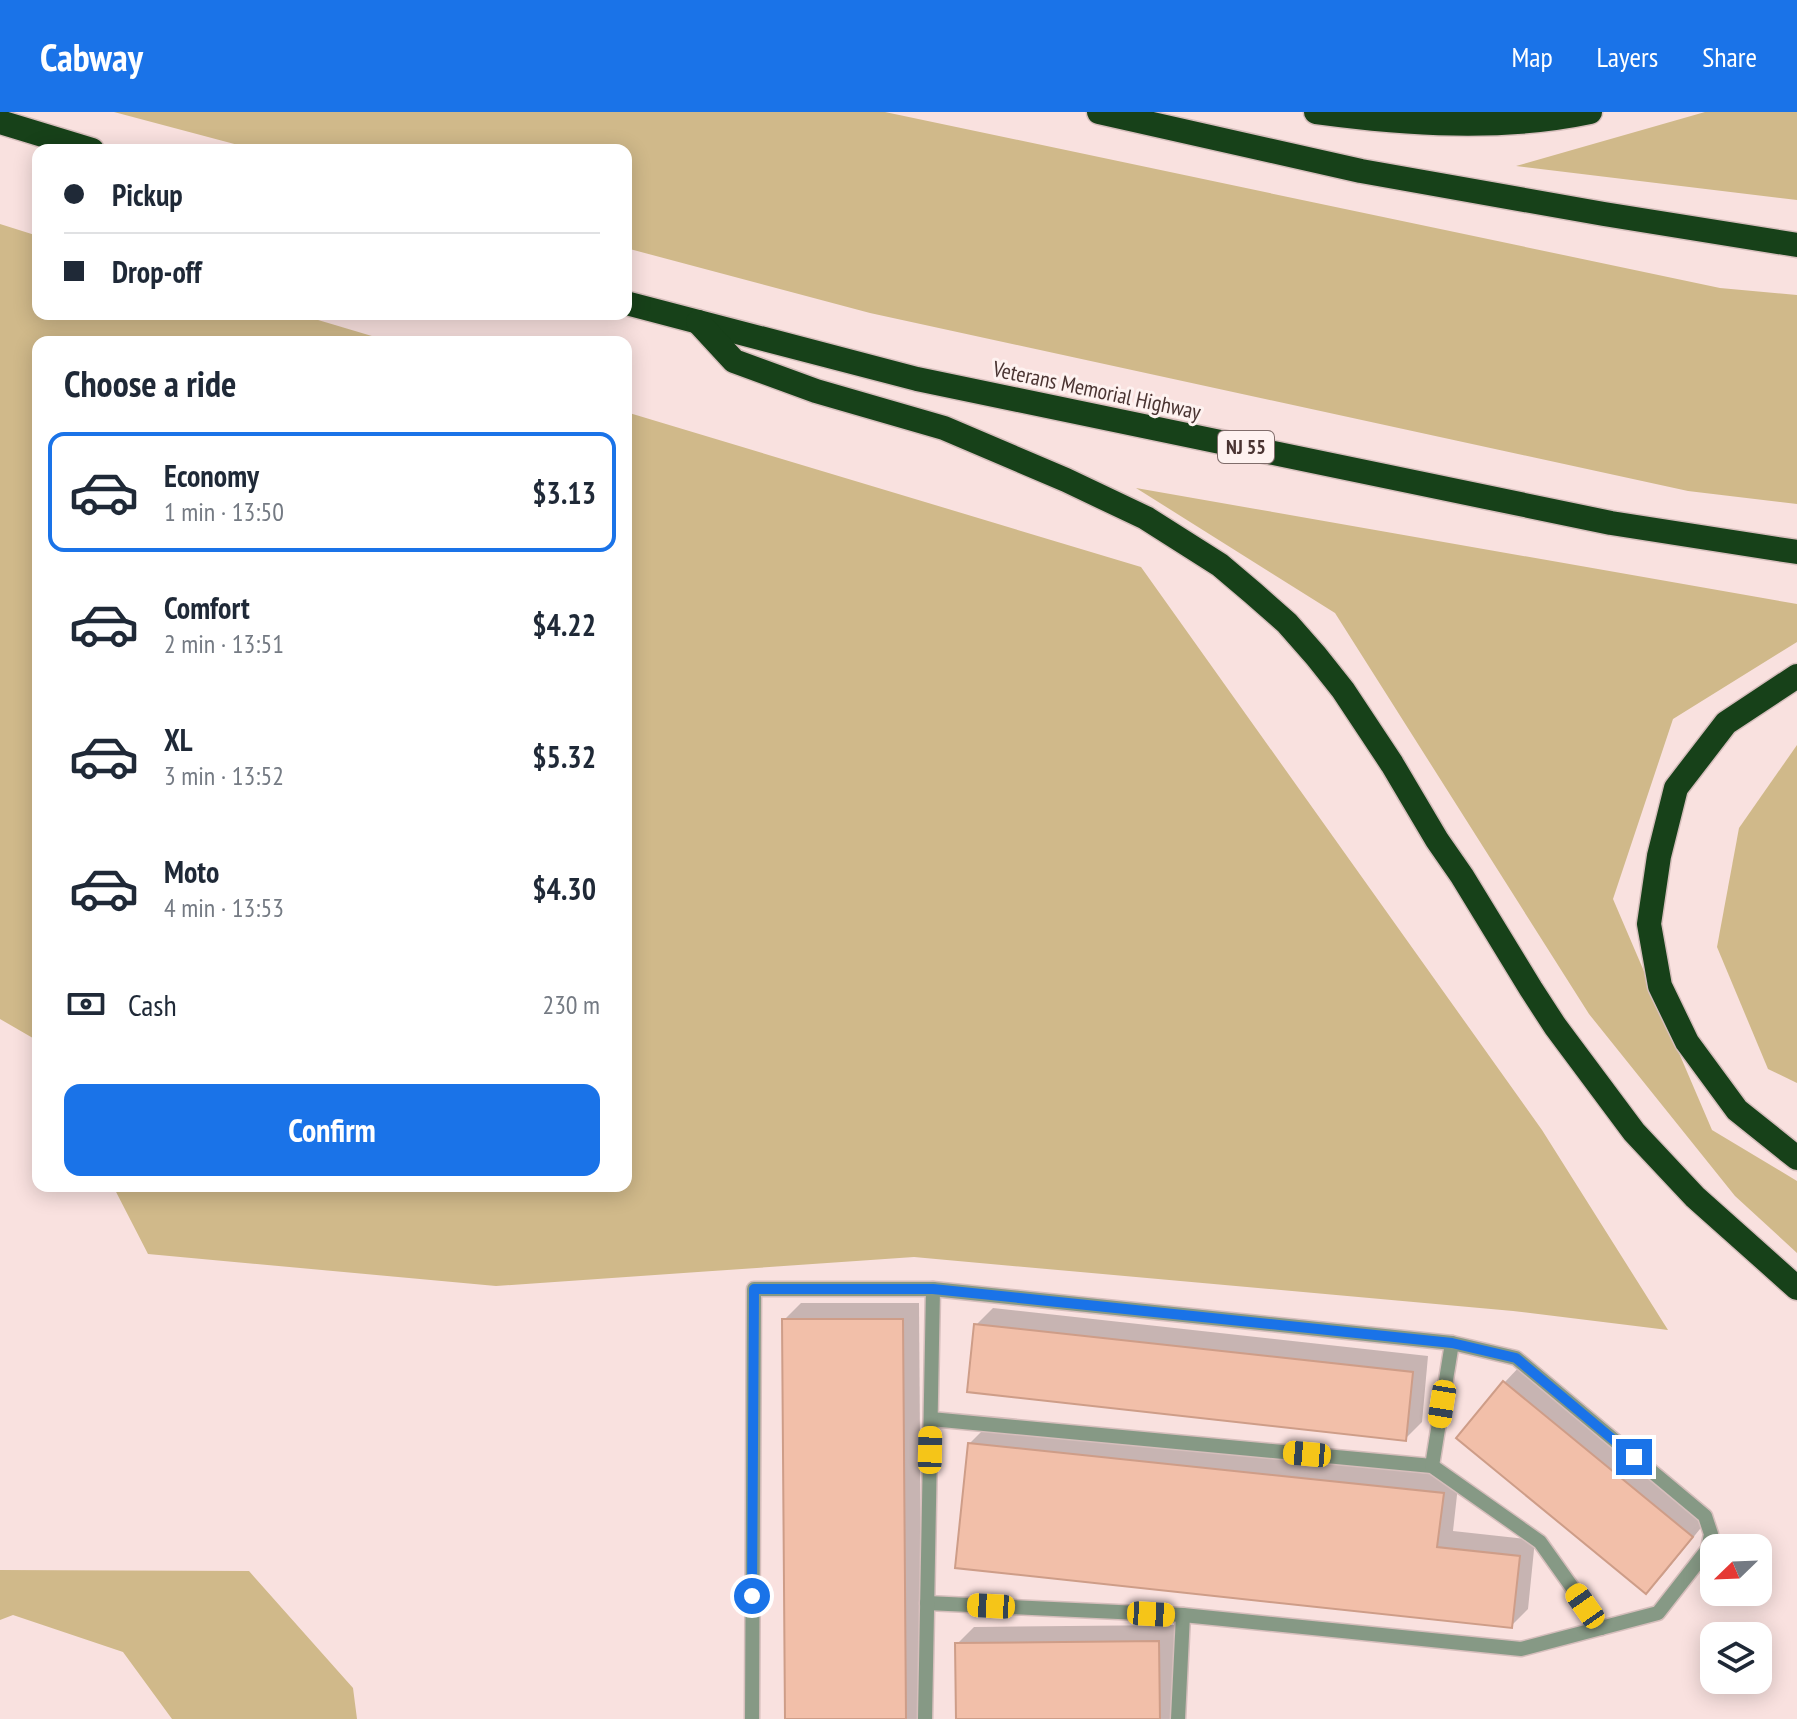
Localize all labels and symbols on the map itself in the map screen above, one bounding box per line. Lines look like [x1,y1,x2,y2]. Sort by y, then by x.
street label: Veterans Memorial Highway [989,354,1204,426]
road number: NJ 55 [1218,431,1274,463]
car [1426,1378,1458,1430]
car [918,1426,942,1474]
route end [1616,1439,1652,1475]
car [1282,1440,1332,1468]
north arrow [1700,1534,1772,1606]
route start [734,1578,770,1614]
car [1561,1579,1609,1633]
car [966,1593,1016,1619]
car [1126,1601,1176,1627]

